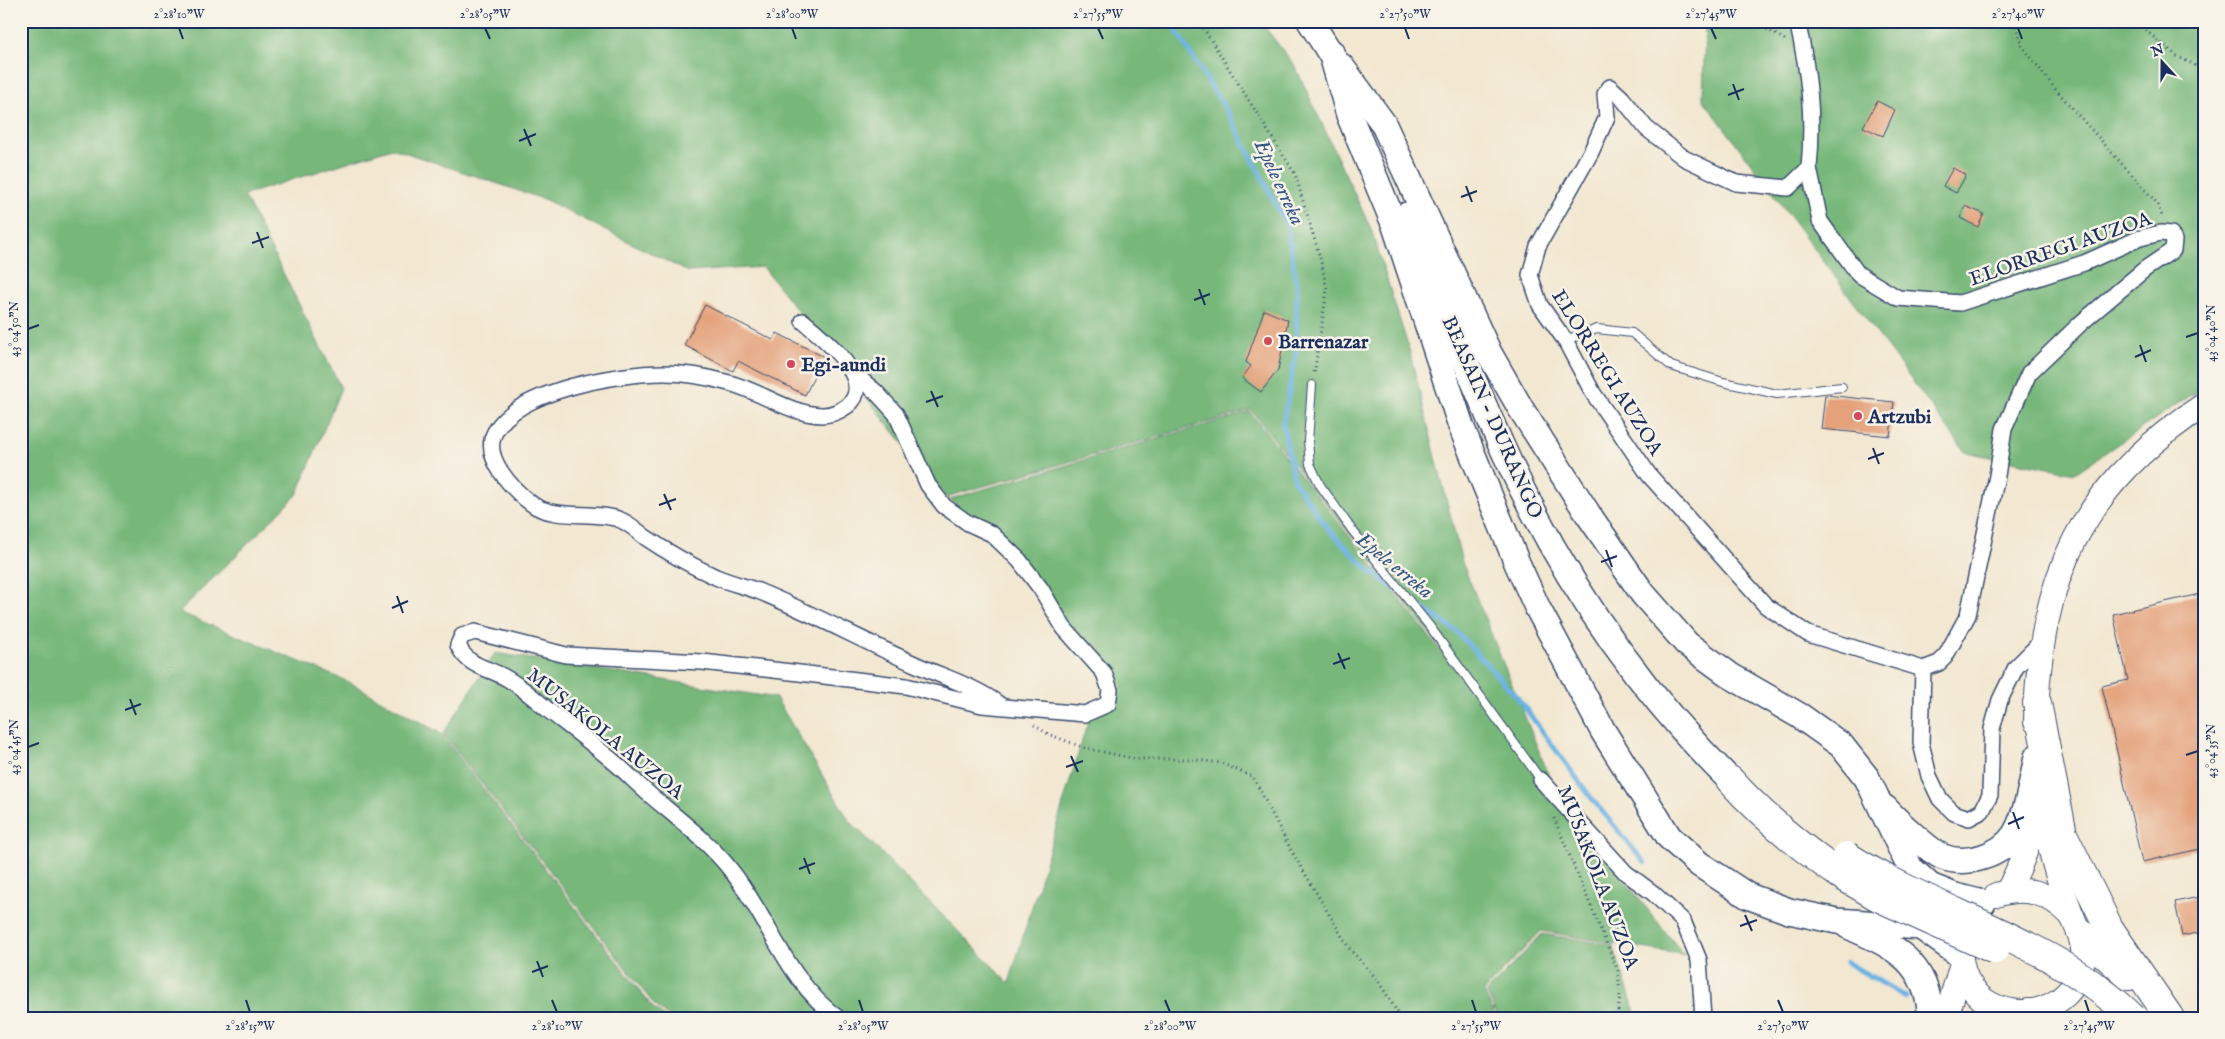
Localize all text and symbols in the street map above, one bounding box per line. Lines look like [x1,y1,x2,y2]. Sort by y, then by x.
text: 2°28'10"W [154,7,205,22]
text: 2°28'05"W [460,7,511,22]
text: 2°28'00"W [766,7,819,22]
text: 2°27'55"W [1073,7,1124,22]
text: 2°27'50"W [1379,7,1431,22]
text: 2°27'45"W [1685,7,1737,22]
text: 2°27'40"W [1991,7,2045,22]
north arrow [2138,38,2188,88]
text: N [2148,40,2167,62]
water label: Epele erreka [1247,135,1310,230]
street label: ELORREGI AUZOA [1966,206,2155,292]
street label: ELORREGI AUZOA [1546,285,1668,461]
text: 43°04'50"N [7,300,22,357]
text: 43°04'40"N [2204,304,2219,362]
street label: BEASAIN - DURANGO [1436,312,1548,523]
place label: Barrenazar [1278,330,1369,355]
marker: Barrenazar [1262,335,1274,347]
place label: Egi-aundi [801,353,887,378]
marker: Egi-aundi [785,358,797,370]
place label: Artzubi [1867,405,1932,430]
marker: Artzubi [1852,410,1864,422]
water label: Epele erreka [1349,526,1438,605]
street label: MUSAKOLA AUZOA [521,663,689,806]
text: 43°04'45"N [7,718,22,775]
text: 43°04'35"N [2204,723,2219,778]
street label: MUSAKOLA AUZOA [1551,782,1644,974]
text: 2°28'15"W [225,1019,275,1034]
text: 2°28'10"W [532,1019,583,1034]
text: 2°28'05"W [838,1019,889,1034]
text: 2°28'00"W [1144,1019,1197,1034]
text: 2°27'55"W [1451,1019,1502,1034]
text: 2°27'50"W [1757,1019,1809,1034]
text: 2°27'45"W [2063,1019,2115,1034]

